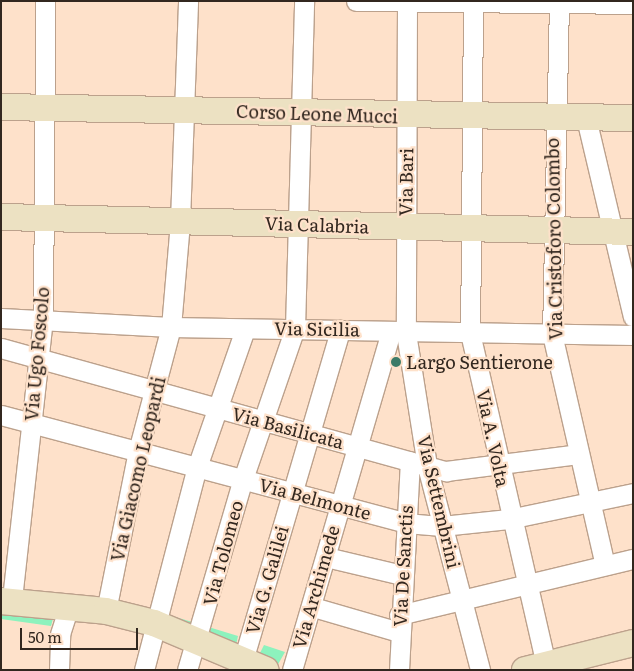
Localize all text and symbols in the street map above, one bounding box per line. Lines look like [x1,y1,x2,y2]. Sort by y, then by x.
street label: Corso Leone Mucci [236,100,398,128]
street label: Via Cristoforo Colombo [541,138,567,340]
street label: Via Bari [395,148,417,216]
street label: Via Calabria [264,212,370,238]
street label: Via Ugo Foscolo [20,286,54,422]
street label: Via Sicilia [274,317,360,341]
place label: Largo Sentierone [406,351,553,373]
marker: Largo Sentierone [390,356,402,368]
street label: Via Giacomo Leopardi [106,374,170,564]
street label: Via A. Volta [472,387,514,489]
street label: Via Basilicata [230,403,346,453]
street label: Via Settembrini [413,433,465,571]
street label: Via Belmonte [257,474,373,524]
street label: Via Tolomeo [199,498,247,608]
street label: Via De Sanctis [389,505,417,627]
street label: Via G. Galilei [241,523,293,637]
street label: Via Archimede [288,523,344,651]
scale bar [22,618,140,650]
text: 50 m [28,625,62,648]

